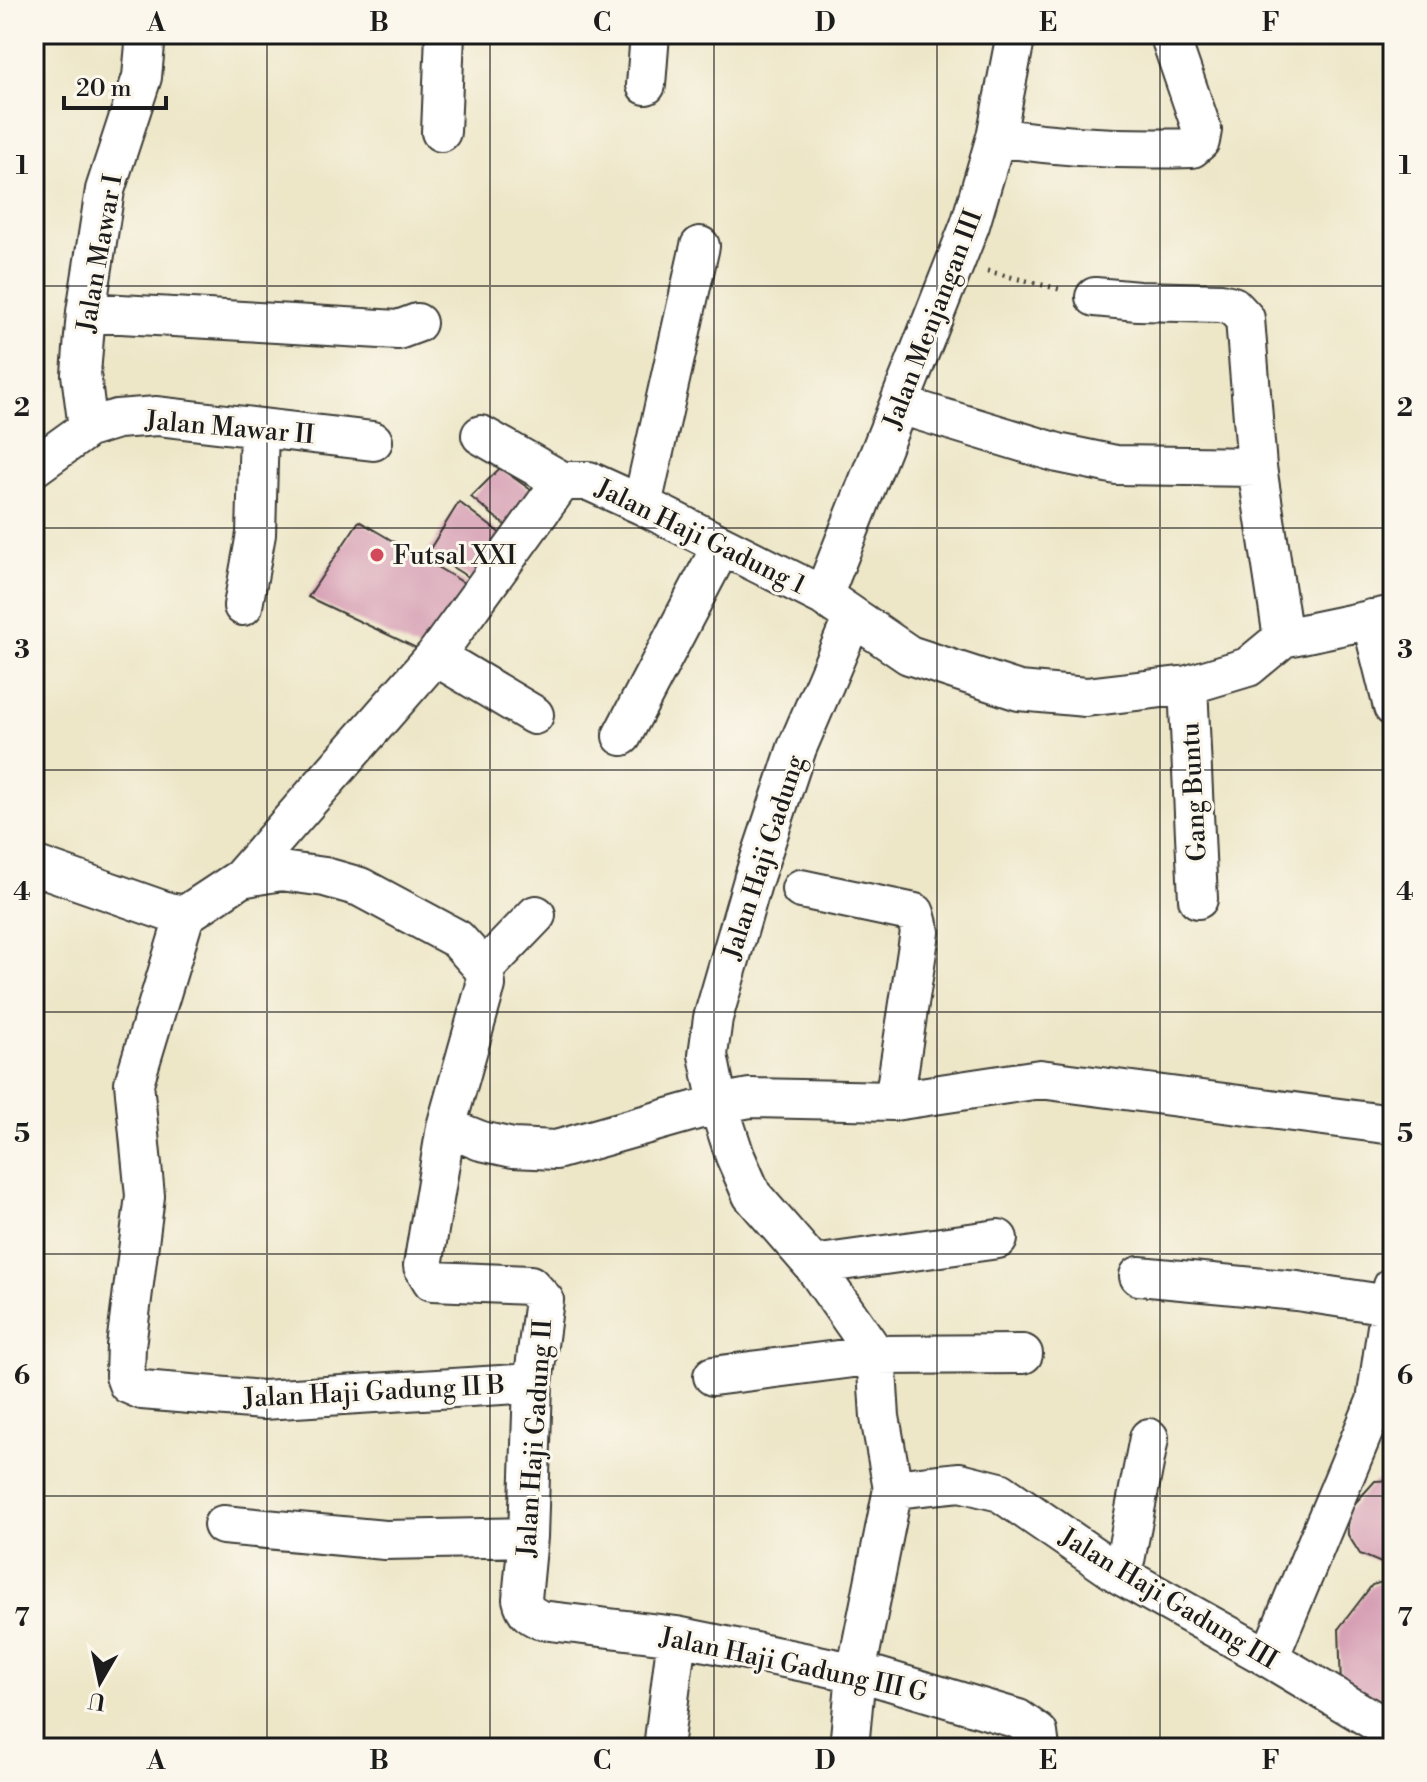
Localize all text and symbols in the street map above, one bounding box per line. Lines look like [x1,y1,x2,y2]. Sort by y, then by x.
text: A [146,7,166,39]
text: B [369,7,389,39]
text: C [593,7,611,39]
text: D [815,7,835,39]
text: E [1039,7,1057,39]
text: F [1262,7,1280,39]
scale bar [64,60,166,110]
text: 20 m [76,74,132,104]
text: 1 [16,150,29,182]
text: 1 [1399,150,1412,182]
street label: Jalan Mawar I [70,172,130,336]
street label: Jalan Menjangan III [876,205,989,434]
text: 2 [14,392,30,424]
text: 2 [1397,392,1413,424]
street label: Jalan Mawar II [143,405,316,451]
street label: Jalan Haji Gadung 1 [589,472,811,602]
place label: Futsal XXI [393,540,517,572]
marker: Futsal XXI [368,546,386,564]
text: 3 [14,634,30,666]
text: 3 [1397,634,1413,666]
street label: Gang Buntu [1174,721,1214,862]
street label: Jalan Haji Gadung [716,751,812,965]
text: 4 [13,876,31,908]
text: 4 [1396,876,1414,908]
text: 5 [14,1118,30,1150]
text: 5 [1397,1118,1413,1150]
street label: Jalan Haji Gadung II [511,1318,559,1559]
text: 6 [14,1360,30,1392]
text: 6 [1397,1360,1413,1392]
street label: Jalan Haji Gadung II B [242,1369,506,1415]
street label: Jalan Haji Gadung III [1053,1521,1283,1677]
text: 7 [14,1602,30,1634]
text: 7 [1397,1602,1413,1634]
street label: Jalan Haji Gadung III G [656,1621,930,1709]
north arrow [60,1642,140,1722]
text: U [87,1686,108,1715]
text: A [146,1745,166,1777]
text: B [369,1745,389,1777]
text: C [593,1745,611,1777]
text: D [815,1745,835,1777]
text: E [1039,1745,1057,1777]
text: F [1262,1745,1280,1777]

